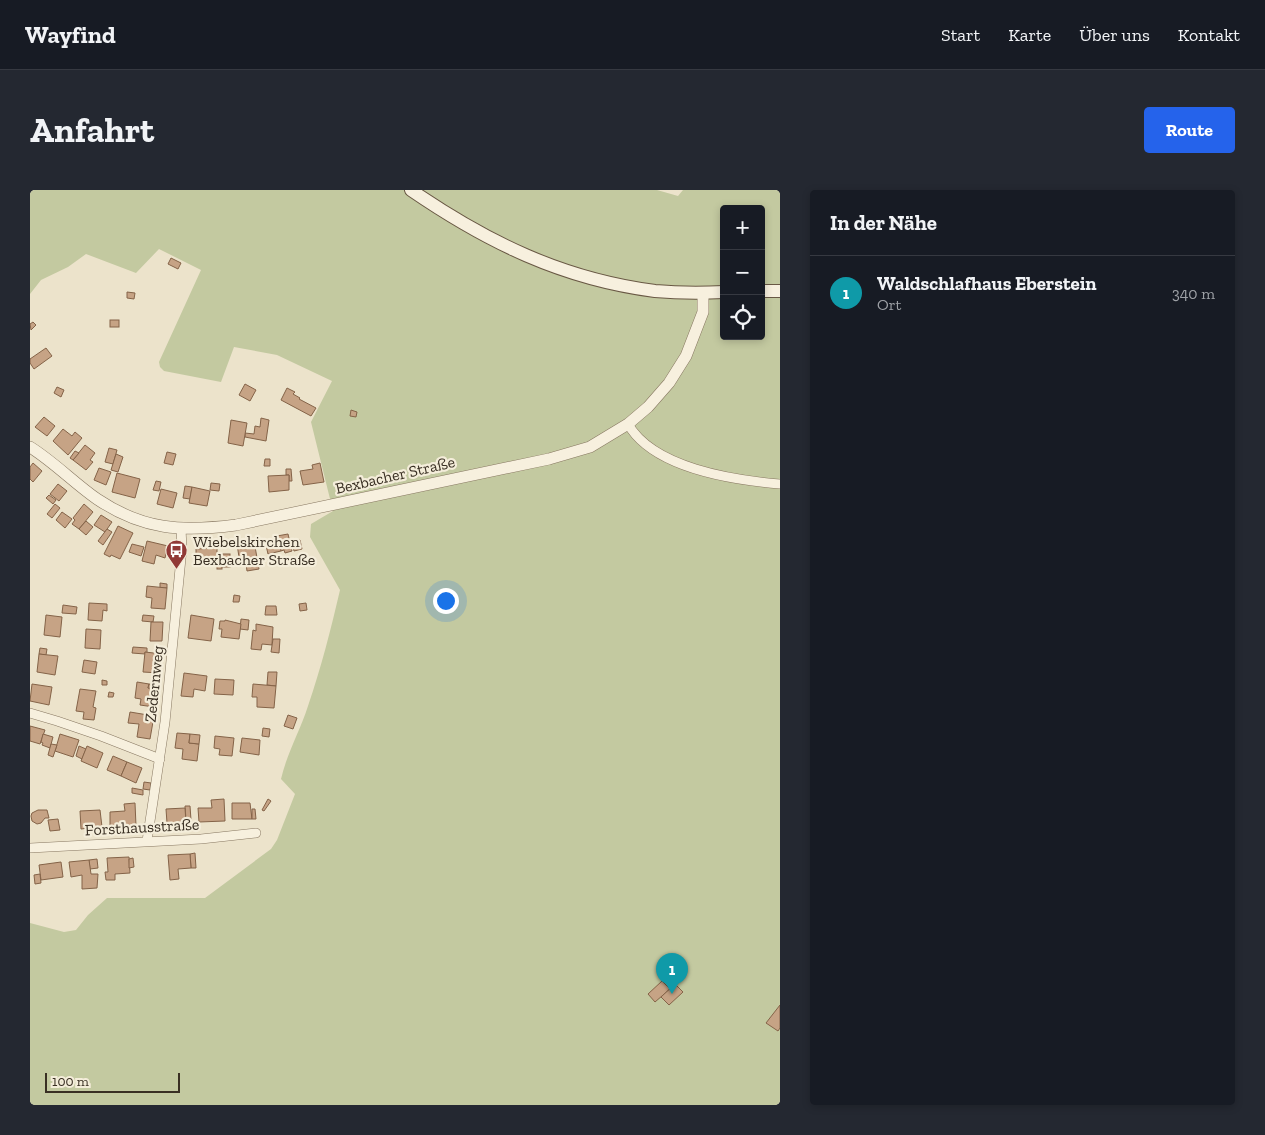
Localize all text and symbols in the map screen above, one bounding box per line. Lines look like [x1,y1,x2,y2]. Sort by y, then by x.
text: Wayfind [25,20,116,49]
text: Start [941,24,980,46]
text: Karte [1008,24,1051,46]
text: Über uns [1079,24,1150,46]
text: Kontakt [1178,24,1240,46]
button: Route [1144,107,1235,153]
text: Anfahrt [30,109,154,151]
map controls [720,205,765,340]
button: + [720,205,765,250]
text: In der Nähe [830,210,937,235]
button: − [720,250,765,295]
text: Waldschlafhaus Eberstein [877,272,1097,295]
text: 1 [843,284,849,303]
text: 340 m [1172,284,1215,303]
button: locate [720,295,765,340]
text: Ort [877,295,901,314]
street label: Bexbacher Straße [333,452,457,498]
place label: Wiebelskirchen Bexbacher Straße [193,532,315,569]
bus stop icon: Wiebelskirchen Bexbacher Straße [165,538,189,569]
your location [433,588,459,614]
street label: Zedernweg [141,644,167,723]
street label: Forsthausstraße [84,815,200,839]
pin: 1 [656,953,688,994]
scale bar [45,1070,180,1093]
text: 100 m [52,1073,89,1090]

